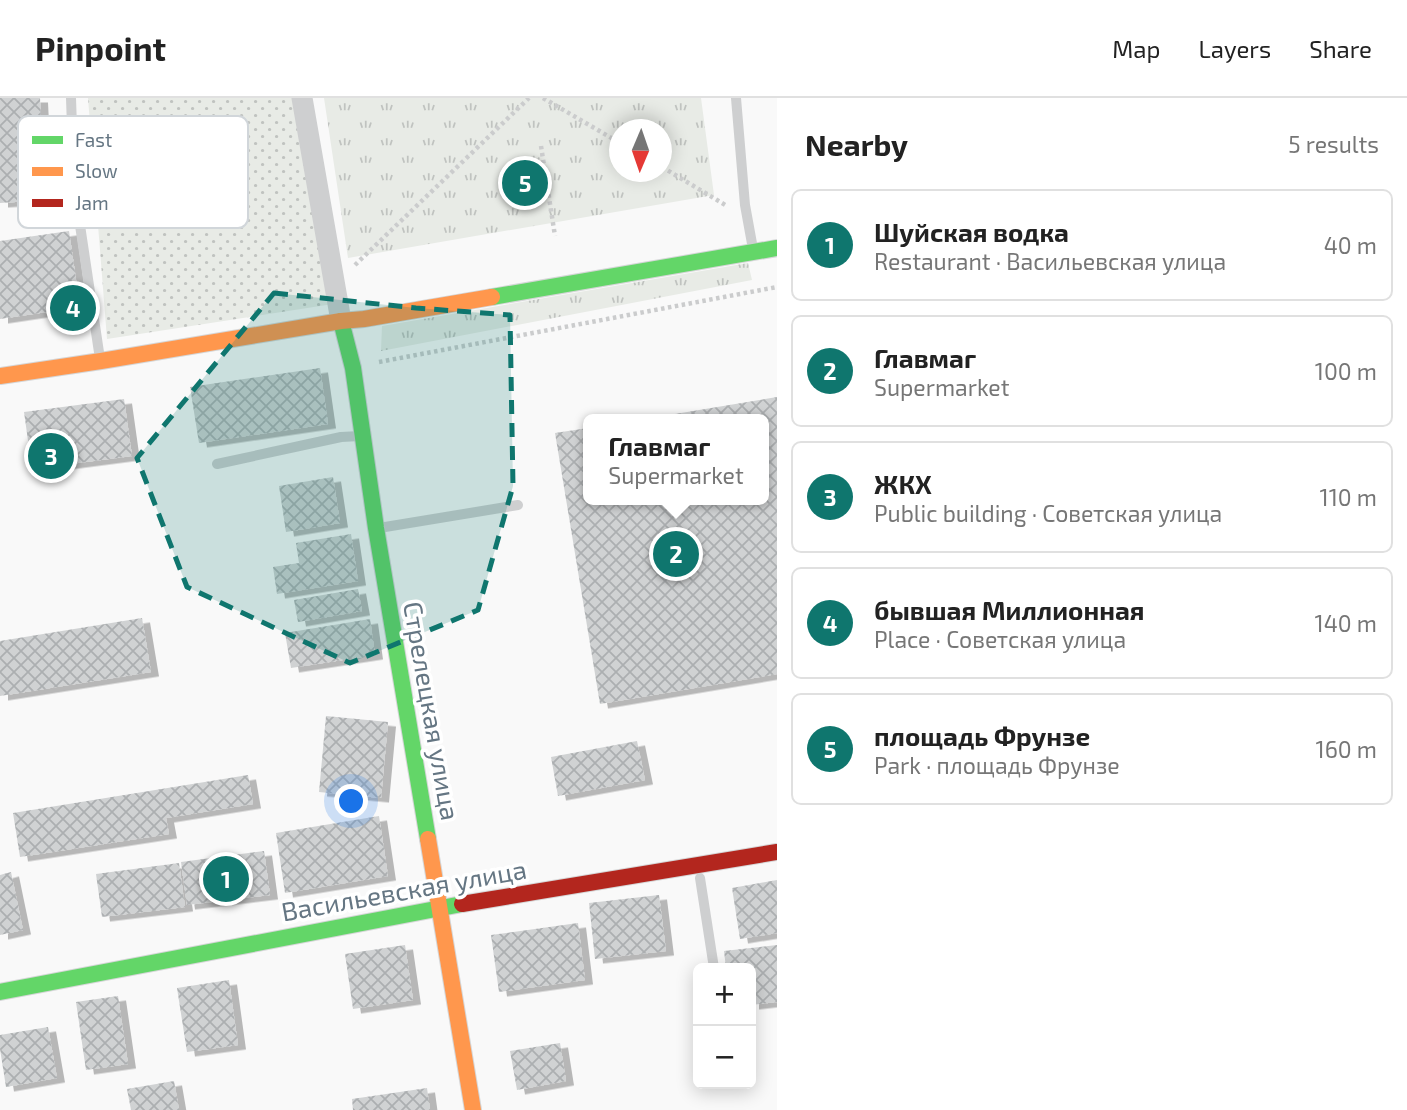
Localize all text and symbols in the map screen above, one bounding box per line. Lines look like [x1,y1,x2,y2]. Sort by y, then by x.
text: Pinpoint [35,28,166,68]
text: Map [1112,34,1160,63]
text: Layers [1198,34,1271,63]
text: Share [1309,34,1372,63]
legend [18,116,248,228]
north arrow [609,119,672,182]
text: Nearby [805,126,908,162]
text: Fast [75,128,112,151]
text: 5 results [1288,130,1379,158]
pin: 5 [502,157,548,209]
text: Slow [75,159,118,182]
text: Jam [75,191,109,214]
text: Шуйская водка [874,216,1069,247]
text: 1 [825,231,835,259]
text: 40 m [1324,231,1377,259]
text: Restaurant · Васильевская улица [874,247,1226,275]
pin: 4 [50,282,96,334]
text: Главмаг [874,342,976,373]
text: 2 [823,357,837,385]
text: 100 m [1315,357,1377,385]
text: Supermarket [874,373,1009,401]
popup [583,414,769,505]
pin: 3 [28,430,74,482]
text: Главмаг [608,430,710,461]
text: Supermarket [608,461,744,489]
text: ЖКХ [874,468,932,499]
text: 3 [823,483,837,511]
text: 110 m [1320,483,1377,511]
text: Public building · Советская улица [874,499,1222,527]
pin: 2 [653,528,699,580]
text: бывшая Миллионная [874,594,1145,625]
street label: Стрелецкая улица [397,599,467,823]
text: 4 [823,609,837,637]
text: 140 m [1315,609,1377,637]
text: Place · Советская улица [874,625,1126,653]
text: площадь Фрунзе [874,720,1090,751]
text: 5 [824,735,836,763]
text: 160 m [1316,735,1377,763]
text: Park · площадь Фрунзе [874,751,1120,779]
your location [334,784,368,818]
pin: 1 [203,853,249,905]
street label: Васильевская улица [279,853,529,927]
map controls [693,963,756,1089]
button: + [693,963,756,1026]
button: − [693,1026,756,1089]

